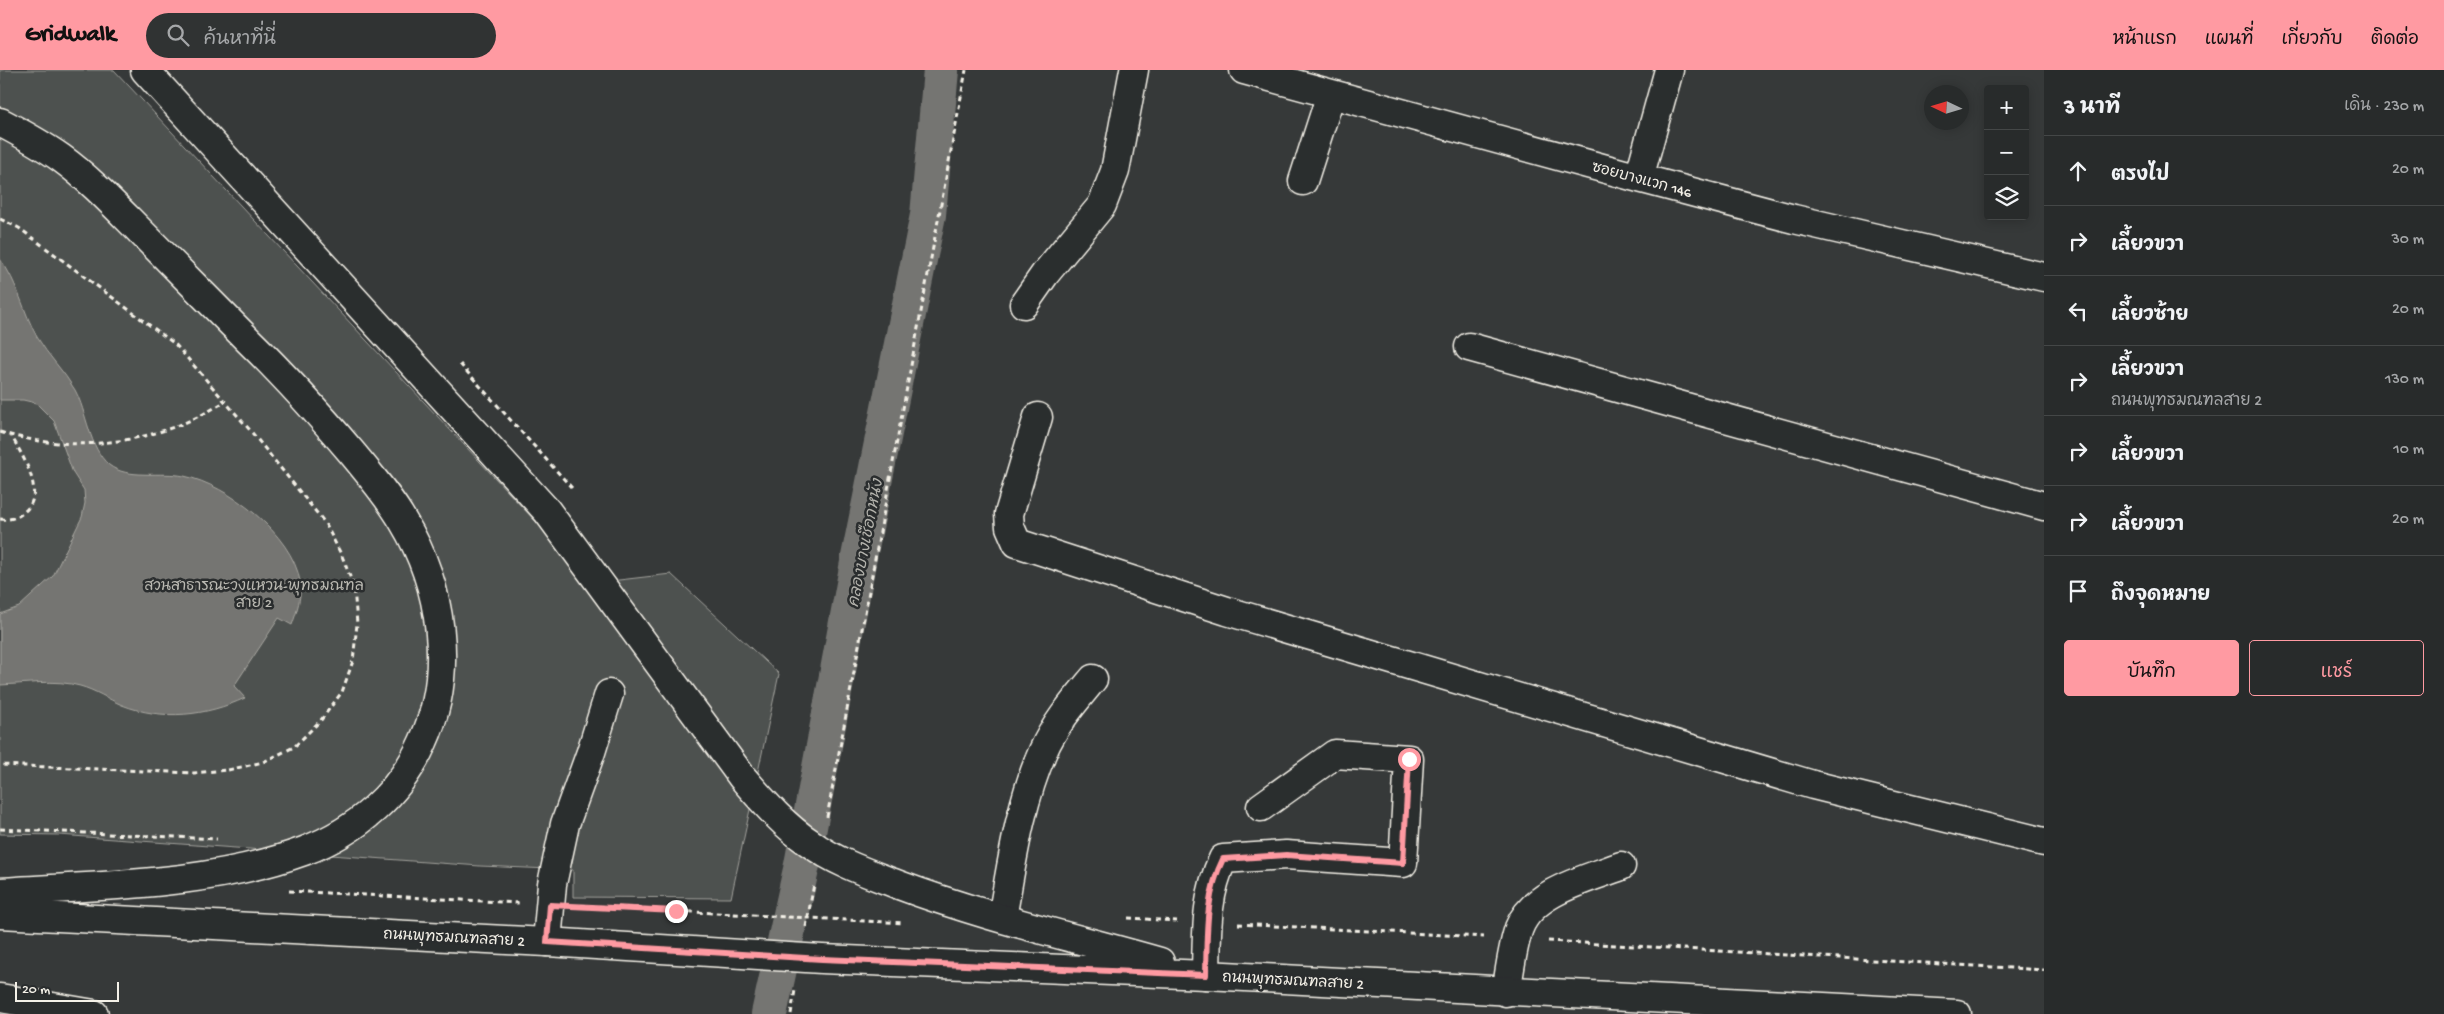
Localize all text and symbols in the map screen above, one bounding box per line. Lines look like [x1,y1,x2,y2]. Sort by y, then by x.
search box [146,13,496,58]
text: Gridwalk [25,21,116,50]
icon: search [164,21,192,49]
text: ค้นหาที่นี่ [204,29,276,52]
text: หน้าแรก [2113,30,2177,51]
text: แผนที่ [2205,30,2253,51]
text: เกี่ยวกับ [2281,30,2343,51]
text: ติดต่อ [2371,30,2419,51]
north arrow [1924,85,1969,130]
map controls [1984,85,2029,220]
button: + [1984,85,2029,130]
text: 3 นาที [2064,97,2120,122]
text: เดิน · 230 m [2344,98,2424,117]
button: − [1984,130,2029,175]
icon: ahead [2064,157,2092,185]
street label: ซอยบางแวก 146 [1589,159,1694,203]
text: 20 m [2392,161,2424,180]
text: ตรงไป [2111,165,2169,188]
button: layers [1984,175,2029,220]
icon: right [2064,227,2092,255]
text: 30 m [2391,231,2424,250]
text: เลี้ยวขวา [2111,235,2184,258]
icon: left [2064,297,2092,325]
text: 20 m [2392,301,2424,320]
text: เลี้ยวซ้าย [2111,305,2188,328]
text: เลี้ยวขวา [2111,360,2184,383]
icon: right [2064,367,2092,395]
text: 130 m [2385,371,2424,390]
text: ถนนพุทธมณฑลสาย 2 [2111,393,2262,412]
icon: right [2064,437,2092,465]
text: 10 m [2393,441,2424,460]
text: เลี้ยวขวา [2111,445,2184,468]
water label: คลองบางเชือกหนัง [843,476,889,609]
icon: right [2064,507,2092,535]
text: 20 m [2392,511,2424,530]
text: เลี้ยวขวา [2111,515,2184,538]
icon: arrive [2064,577,2092,605]
park label: สวนสาธารณะวงแหวน-พุทธมณฑล สาย 2 [144,578,364,613]
text: ถึงจุดหมาย [2111,585,2210,608]
button: บันทึก [2064,640,2239,696]
button: แชร์ [2249,640,2424,696]
route start [1398,748,1421,771]
route end [665,900,688,923]
street label: ถนนพุทธมณฑลสาย 2 [383,926,525,952]
street label: ถนนพุทธมณฑลสาย 2 [1222,969,1364,995]
scale bar [15,979,119,1002]
text: 20 m [22,982,50,999]

